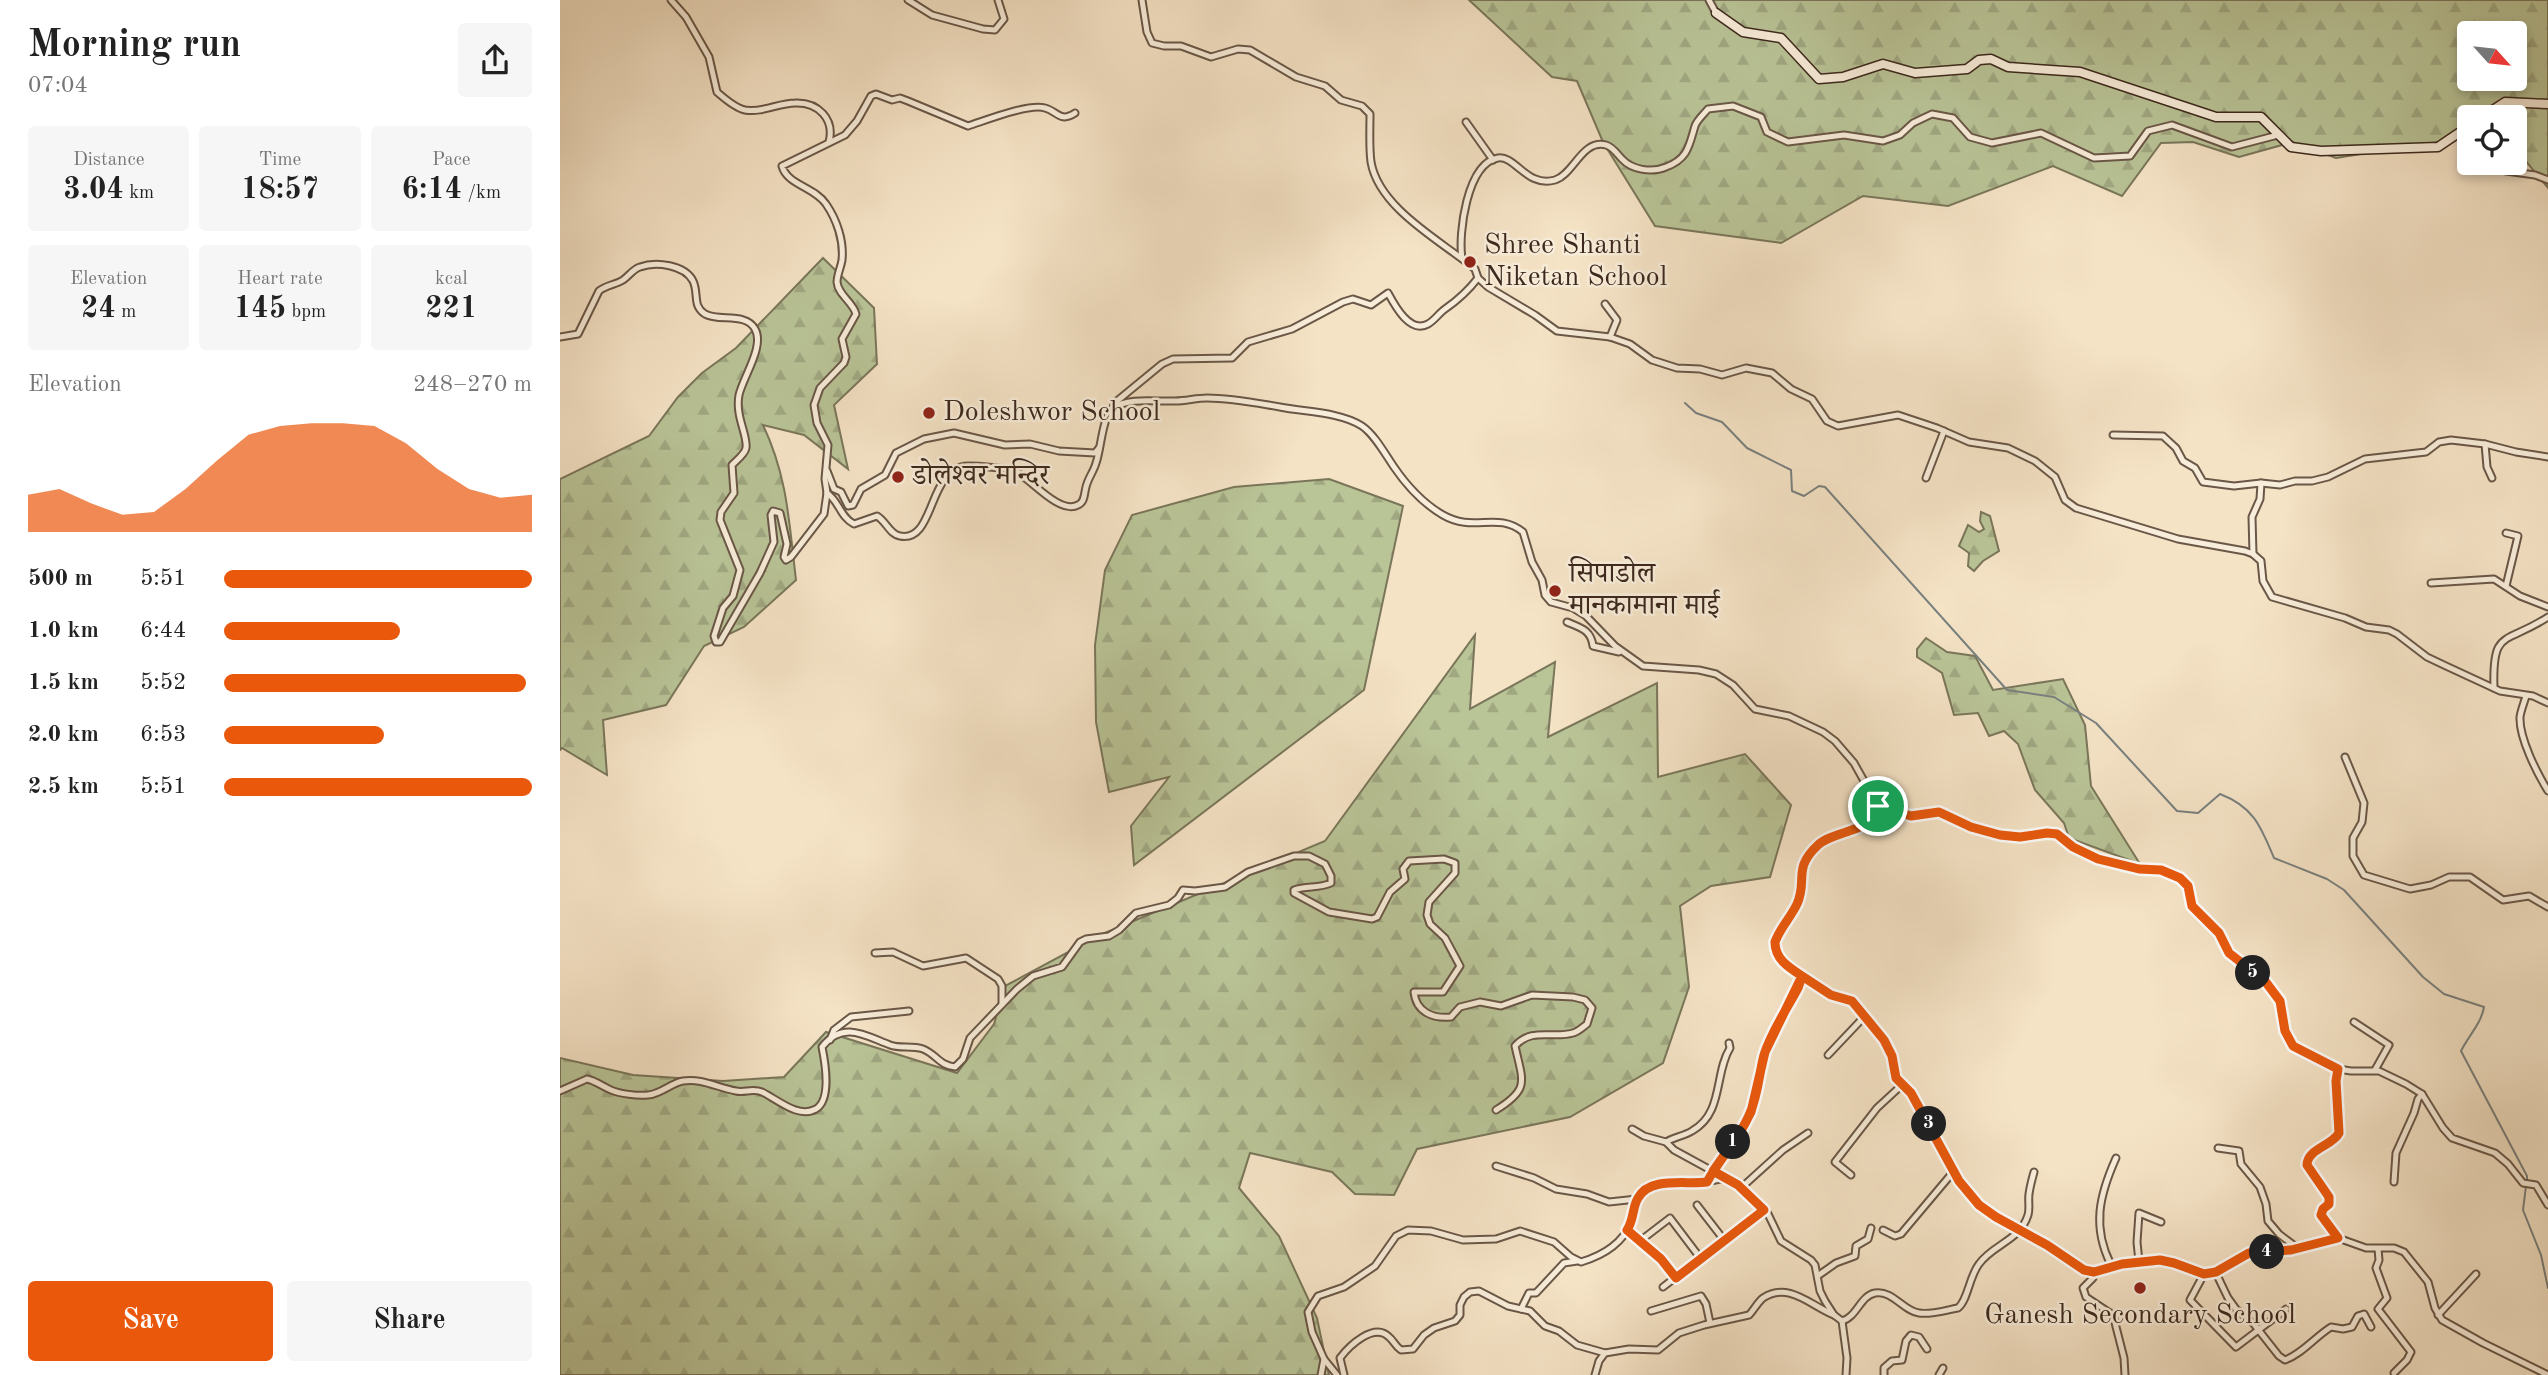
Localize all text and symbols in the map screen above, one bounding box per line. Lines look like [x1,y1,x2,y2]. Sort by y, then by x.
north arrow [2457,21,2527,91]
map controls [2457,21,2527,175]
button: share [458,23,532,97]
text: Morning run [28,27,241,65]
text: 07:04 [28,74,88,97]
button: locate [2457,105,2527,175]
text: Distance [73,151,144,170]
text: Time [259,151,301,170]
text: Pace [432,151,471,170]
text: 3.04 [63,175,124,205]
text: 18:57 [241,175,319,205]
text: 6:14 [402,175,462,205]
text: km [124,184,154,203]
text: /km [462,184,501,203]
place label: Shree Shanti Niketan School [1484,232,1667,292]
marker: Shree Shanti Niketan School [1462,254,1478,270]
text: Elevation [70,270,147,289]
text: Heart rate [237,270,323,289]
text: kcal [435,270,468,289]
text: 24 [81,294,116,324]
text: 145 [234,294,286,324]
text: 221 [425,294,477,324]
text: m [116,303,136,322]
text: bpm [286,303,326,322]
text: Elevation [28,373,122,396]
text: 248–270 m [413,373,532,396]
place label: Doleshwor School [943,399,1160,427]
marker: Doleshwor School [921,405,937,421]
place label: डोलेश्‍वर मन्दिर [910,458,1051,491]
marker: डोलेश्‍वर मन्दिर [890,469,906,485]
place label: सिपाडोल मानकामाना माई [1567,556,1721,621]
text: 500 m [28,567,93,590]
text: 5:51 [140,567,186,590]
marker: सिपाडोल मानकामाना माई [1547,583,1563,599]
text: 1.0 km [28,619,99,642]
text: 6:44 [140,619,186,642]
text: 1.5 km [28,671,99,694]
text: 5:52 [140,671,186,694]
text: 2.0 km [28,723,99,746]
text: 6:53 [140,723,186,746]
text: 2.5 km [28,775,99,798]
text: 5:51 [140,775,186,798]
pin [1848,776,1908,836]
icon: arrive [1859,787,1897,825]
pin: 5 [2236,956,2270,990]
text: 5 [2247,963,2258,982]
pin: 3 [1912,1106,1946,1142]
text: 3 [1923,1114,1934,1133]
pin: 1 [1716,1124,1750,1160]
text: 1 [1727,1132,1738,1151]
pin: 4 [2250,1234,2284,1270]
text: 4 [2261,1242,2272,1261]
marker: Ganesh Secondary School [2132,1280,2148,1296]
button: Save [28,1281,273,1361]
button: Share [287,1281,532,1361]
place label: Ganesh Secondary School [1984,1302,2296,1330]

